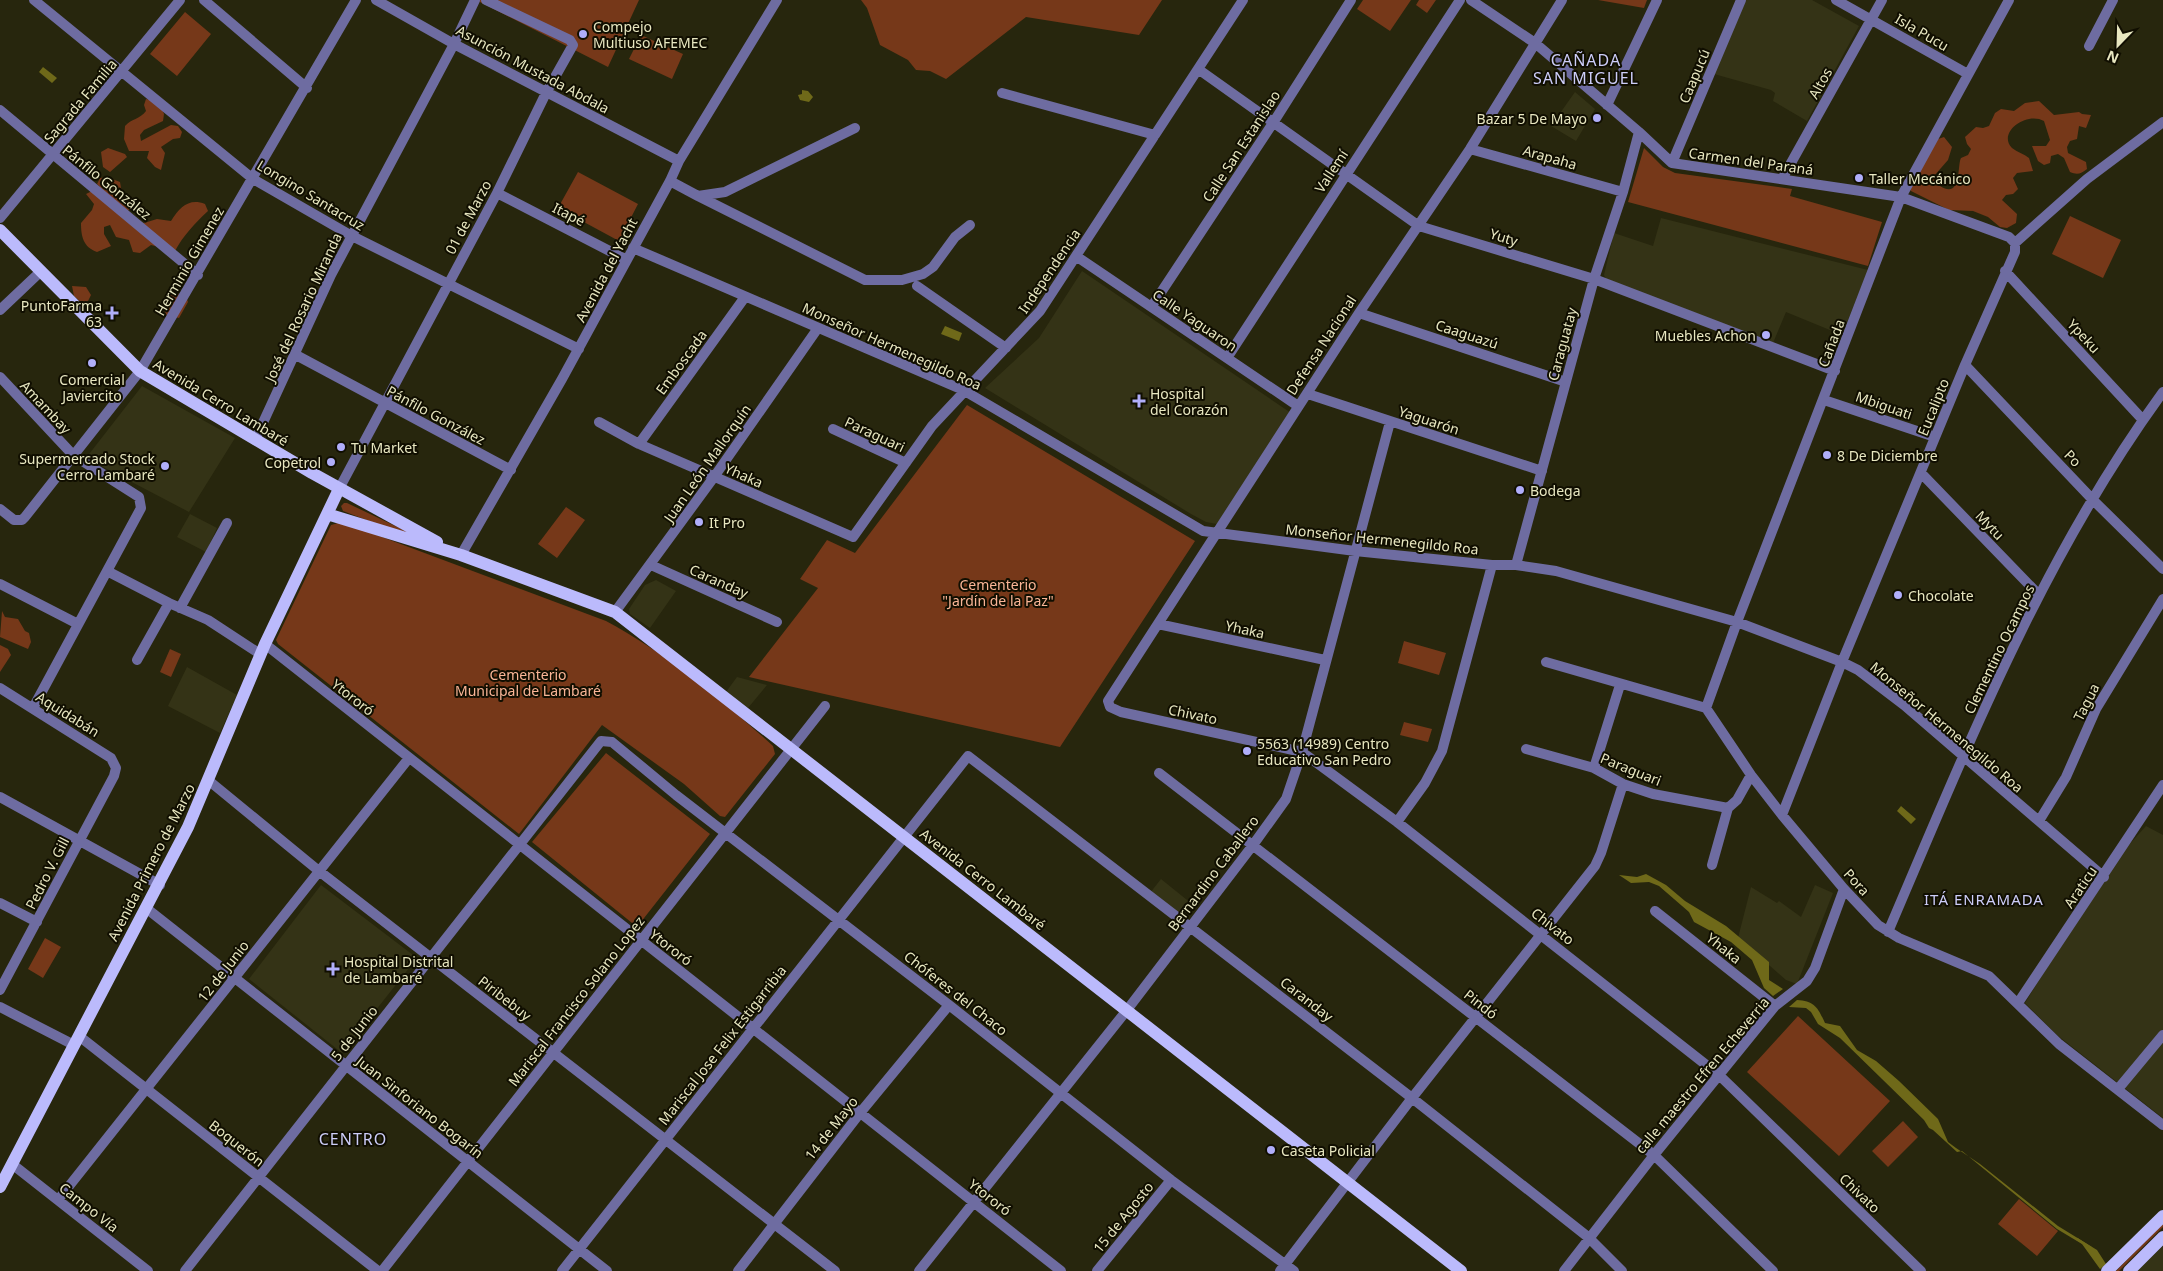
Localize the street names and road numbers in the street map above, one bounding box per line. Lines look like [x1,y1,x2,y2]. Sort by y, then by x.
street label: Isla Pucu [1892,9,1952,55]
street label: Asunción Mustada Abdala [453,21,613,117]
street label: Caapucú [1674,46,1714,106]
street label: Sagrada Familia [39,55,121,147]
street label: Altos [1804,64,1836,102]
street label: Calle San Estanislao [1198,86,1284,206]
street label: Pánfilo González [59,140,156,224]
street label: Arapaha [1521,140,1579,174]
street label: Carmen del Paraná [1687,143,1815,179]
street label: Vallemí [1310,145,1352,196]
street label: Longino Santacruz [254,155,369,235]
street label: 01 de Marzo [441,177,495,257]
street label: Itapé [549,198,589,230]
street label: Herminio Gimenez [150,203,228,319]
street label: Avenida del Yacht [570,215,642,325]
street label: Yuty [1488,224,1521,250]
street label: Independencia [1014,225,1084,317]
street label: José del Rosario Miranda [259,229,346,386]
street label: Calle Yaguaron [1149,285,1241,355]
street label: Defensa Nacional [1282,292,1360,398]
street label: Monseñor Hermenegildo Roa [799,298,985,394]
street label: Caraguatay [1543,304,1581,383]
street label: Caaguazú [1433,315,1501,353]
street label: Ypeku [2063,315,2105,357]
street label: Cañada [1813,316,1849,370]
street label: Emboscada [651,326,711,398]
street label: Avenida Cerro Lambaré [150,354,292,450]
street label: Eucalipto [1913,375,1953,439]
street label: Amambay [16,376,76,438]
street label: Pánfilo González [383,381,489,449]
street label: Mbiguati [1853,386,1915,424]
street label: Juan León Mallorquín [658,400,755,527]
street label: Yaguarón [1396,401,1462,439]
street label: Paraguari [842,412,908,456]
street label: Po [2060,445,2086,471]
street label: Yhaka [722,458,766,492]
street label: Mytu [1972,506,2008,544]
street label: Monseñor Hermenegildo Roa [1284,519,1480,559]
street label: Caranday [687,560,752,603]
street label: Clementino Ocampos [1959,581,2039,717]
street label: Yhaka [1224,616,1266,642]
street label: Monseñor Hermenegildo Roa [1867,657,2027,797]
street label: Ytororó [328,674,378,720]
street label: Tagua [2069,680,2103,724]
street label: Aquidabán [33,687,103,741]
street label: Chivato [1167,700,1219,728]
street label: Paraguari [1598,748,1664,790]
street label: Avenida Primero de Marzo [103,780,199,944]
street label: Bernardino Caballero [1163,811,1263,935]
street label: Avenida Cerro Lambaré [916,824,1050,934]
street label: Pedro V. Gill [21,834,73,912]
street label: Araticu [2059,862,2101,912]
street label: Pora [1840,864,1874,900]
street label: Chivato [1528,903,1578,949]
street label: Mariscal Francisco Solano Lopez [504,912,649,1090]
street label: Ytororó [646,924,696,970]
street label: Yhaka [1702,928,1746,968]
street label: 12 de Junio [193,936,253,1006]
street label: Chóferes del Chaco [900,947,1012,1039]
street label: Mariscal Jose Felix Estigarribia [654,961,790,1129]
street label: Piribebuy [475,971,536,1025]
street label: Caranday [1277,972,1338,1026]
street label: Pindó [1460,985,1502,1023]
street label: calle maestro Efren Echeverria [1631,993,1773,1157]
street label: 5 de Junio [327,1002,381,1064]
street label: Juan Sinforiano Bogarín [351,1050,487,1162]
street label: 14 de Mayo [800,1092,862,1164]
street label: Boquerón [205,1115,269,1171]
street label: Chivato [1836,1169,1884,1217]
street label: Ytororó [965,1174,1015,1220]
street label: Campo Vía [55,1178,123,1236]
street label: 15 de Agosto [1089,1178,1157,1256]

